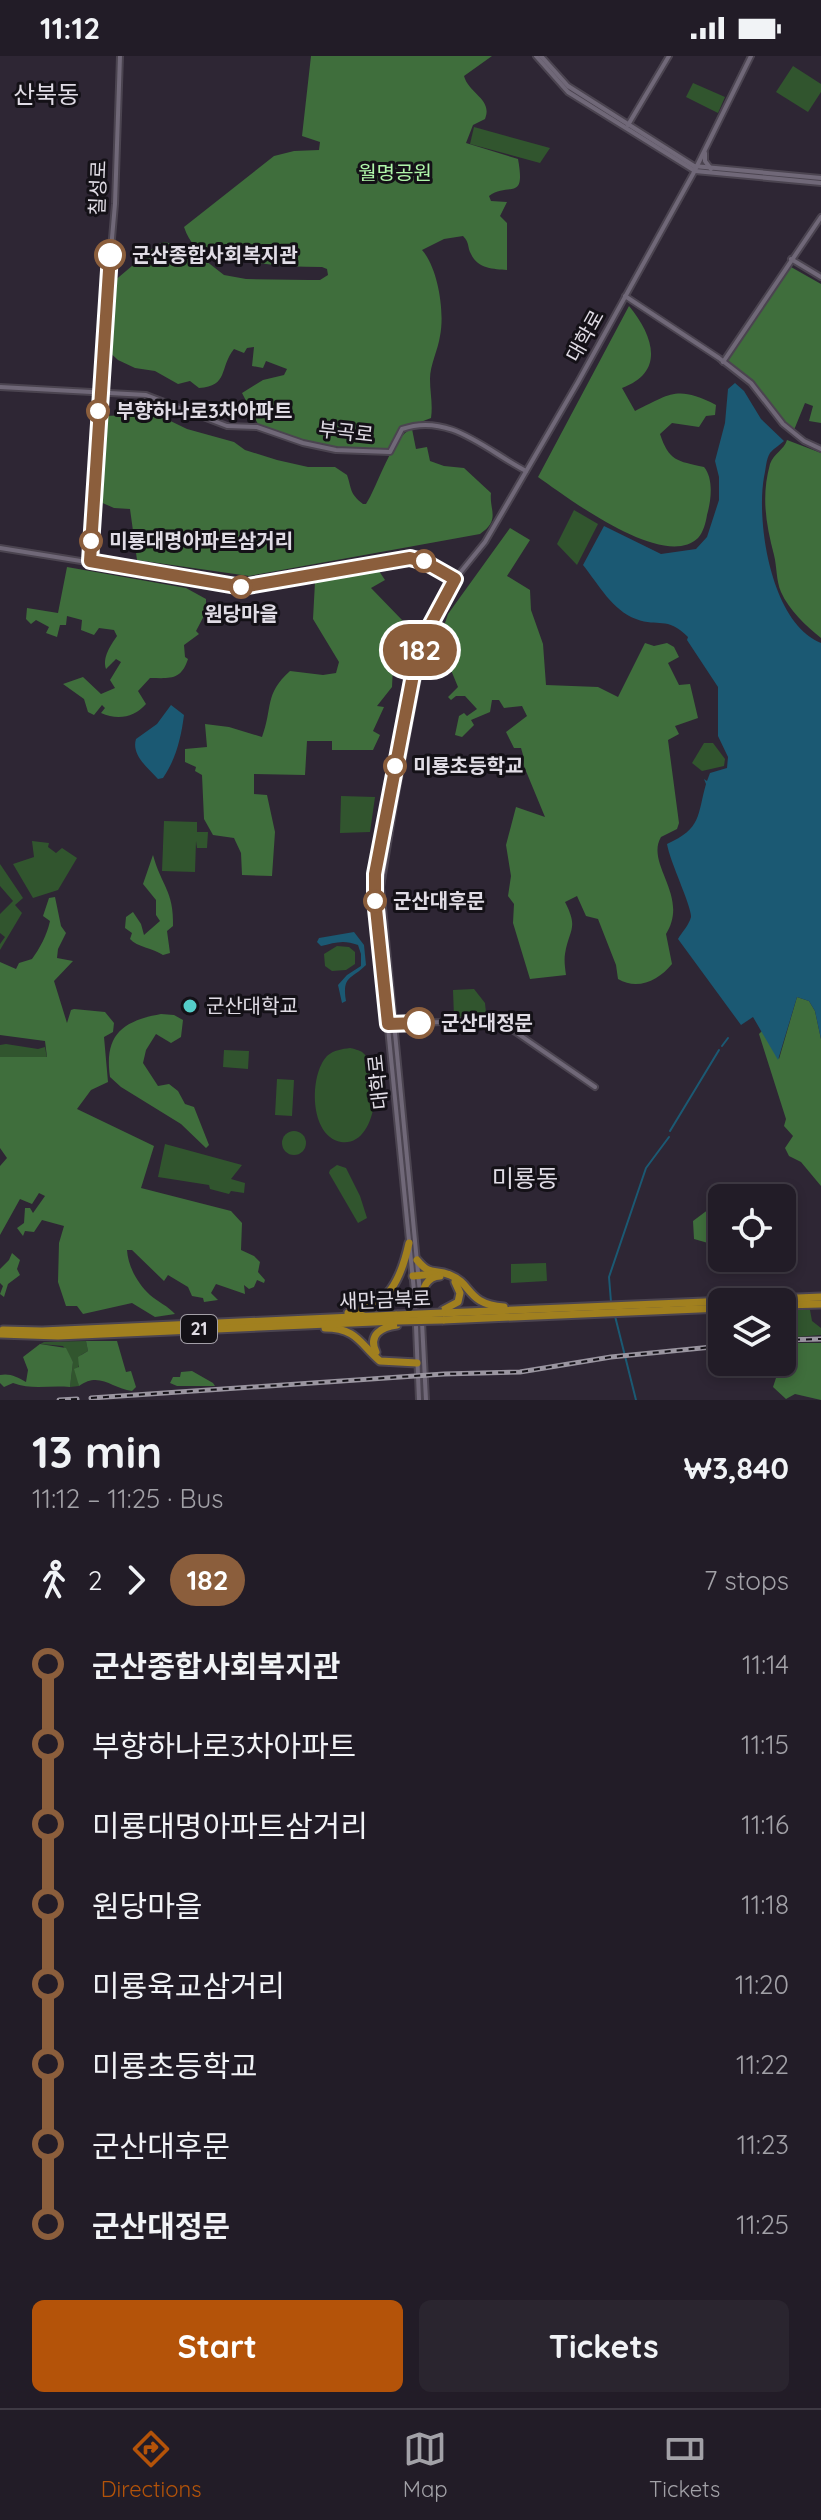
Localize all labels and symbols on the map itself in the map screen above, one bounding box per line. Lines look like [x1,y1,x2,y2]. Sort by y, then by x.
district label: 산북동 [13,79,79,109]
street label: 칠성로 [84,160,111,216]
park label: 월명공원 [358,160,432,185]
marker: 군산종합사회복지관 [95,240,125,270]
place label: 군산종합사회복지관 [132,242,298,267]
street label: 대학로 [560,306,609,366]
place label: 부향하나로3차아파트 [116,398,292,423]
marker: 부향하나로3차아파트 [87,400,109,422]
street label: 부곡로 [317,416,375,447]
place label: 미룡대명아파트삼거리 [109,528,293,553]
marker: 미룡대명아파트삼거리 [80,530,102,552]
unlabelled marker [413,550,435,572]
marker: 원당마을 [230,576,252,598]
place label: 원당마을 [204,601,278,626]
line badge: 182 [374,624,466,676]
place label: 미룡초등학교 [413,753,523,778]
marker: 미룡초등학교 [384,755,406,777]
place label: 군산대후문 [393,888,485,913]
marker: 군산대후문 [364,890,386,912]
place label: 군산대학교 [206,993,298,1018]
marker: 군산대학교 [181,997,199,1015]
marker: 군산대정문 [404,1008,434,1038]
place label: 군산대정문 [441,1010,533,1035]
street label: 대학로 [362,1053,393,1111]
district label: 미룡동 [492,1163,558,1193]
street label: 새만금북로 [339,1285,431,1314]
road number: 21 [181,1315,217,1343]

